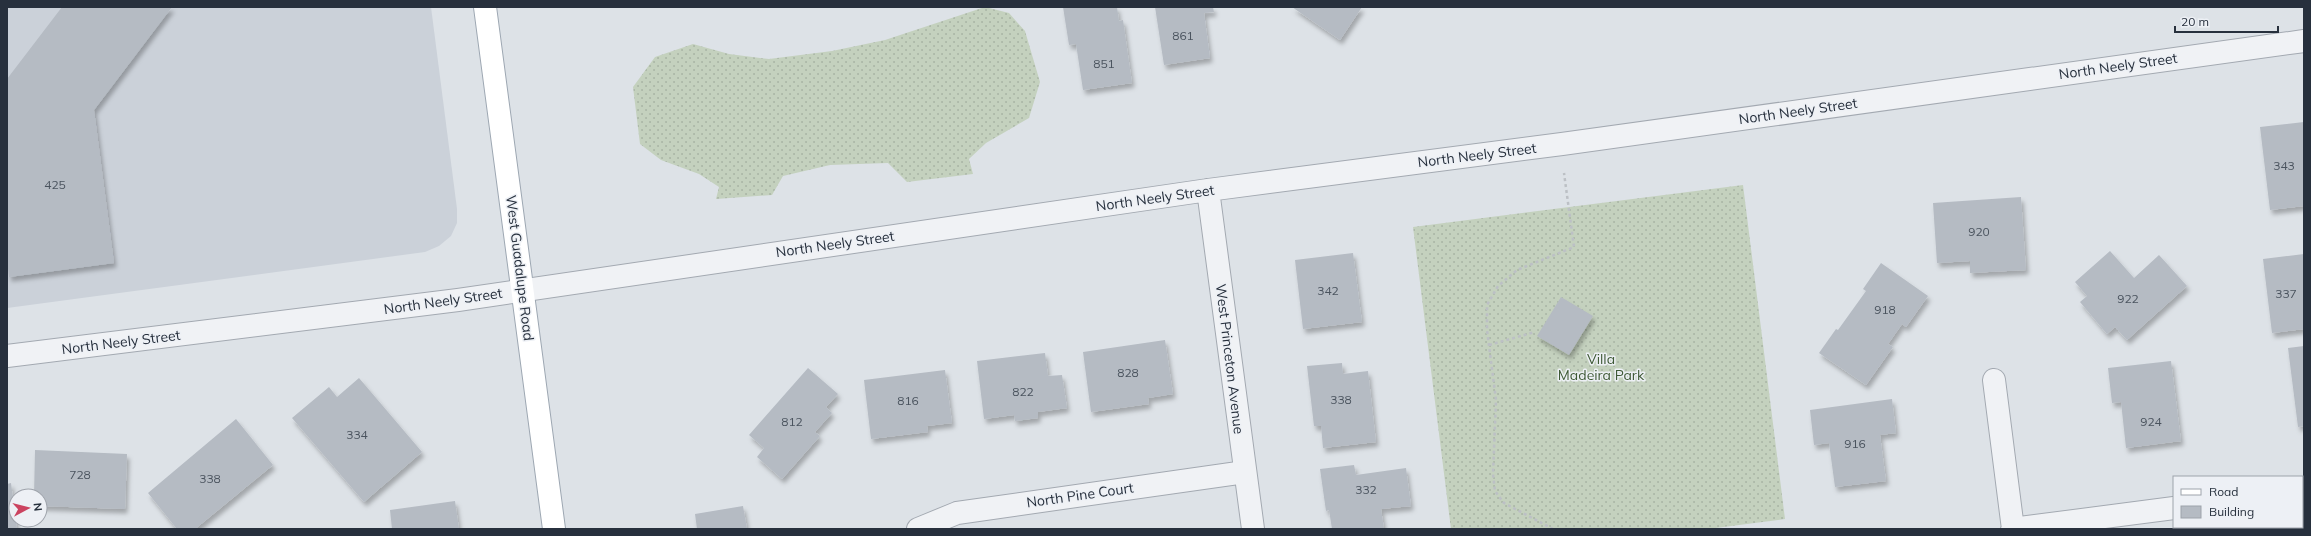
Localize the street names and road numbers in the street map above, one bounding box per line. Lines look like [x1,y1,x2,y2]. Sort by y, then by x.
street label: North Neely Street [2058,49,2179,83]
street label: North Neely Street [1738,94,1859,128]
street label: North Neely Street [1417,139,1537,171]
street label: North Neely Street [1095,181,1216,215]
street label: West Guadalupe Road [502,194,538,342]
street label: North Neely Street [775,227,896,261]
street label: West Princeton Avenue [1212,283,1248,435]
street label: North Neely Street [383,284,504,318]
street label: North Neely Street [61,326,181,358]
street label: North Pine Court [1025,479,1135,511]

